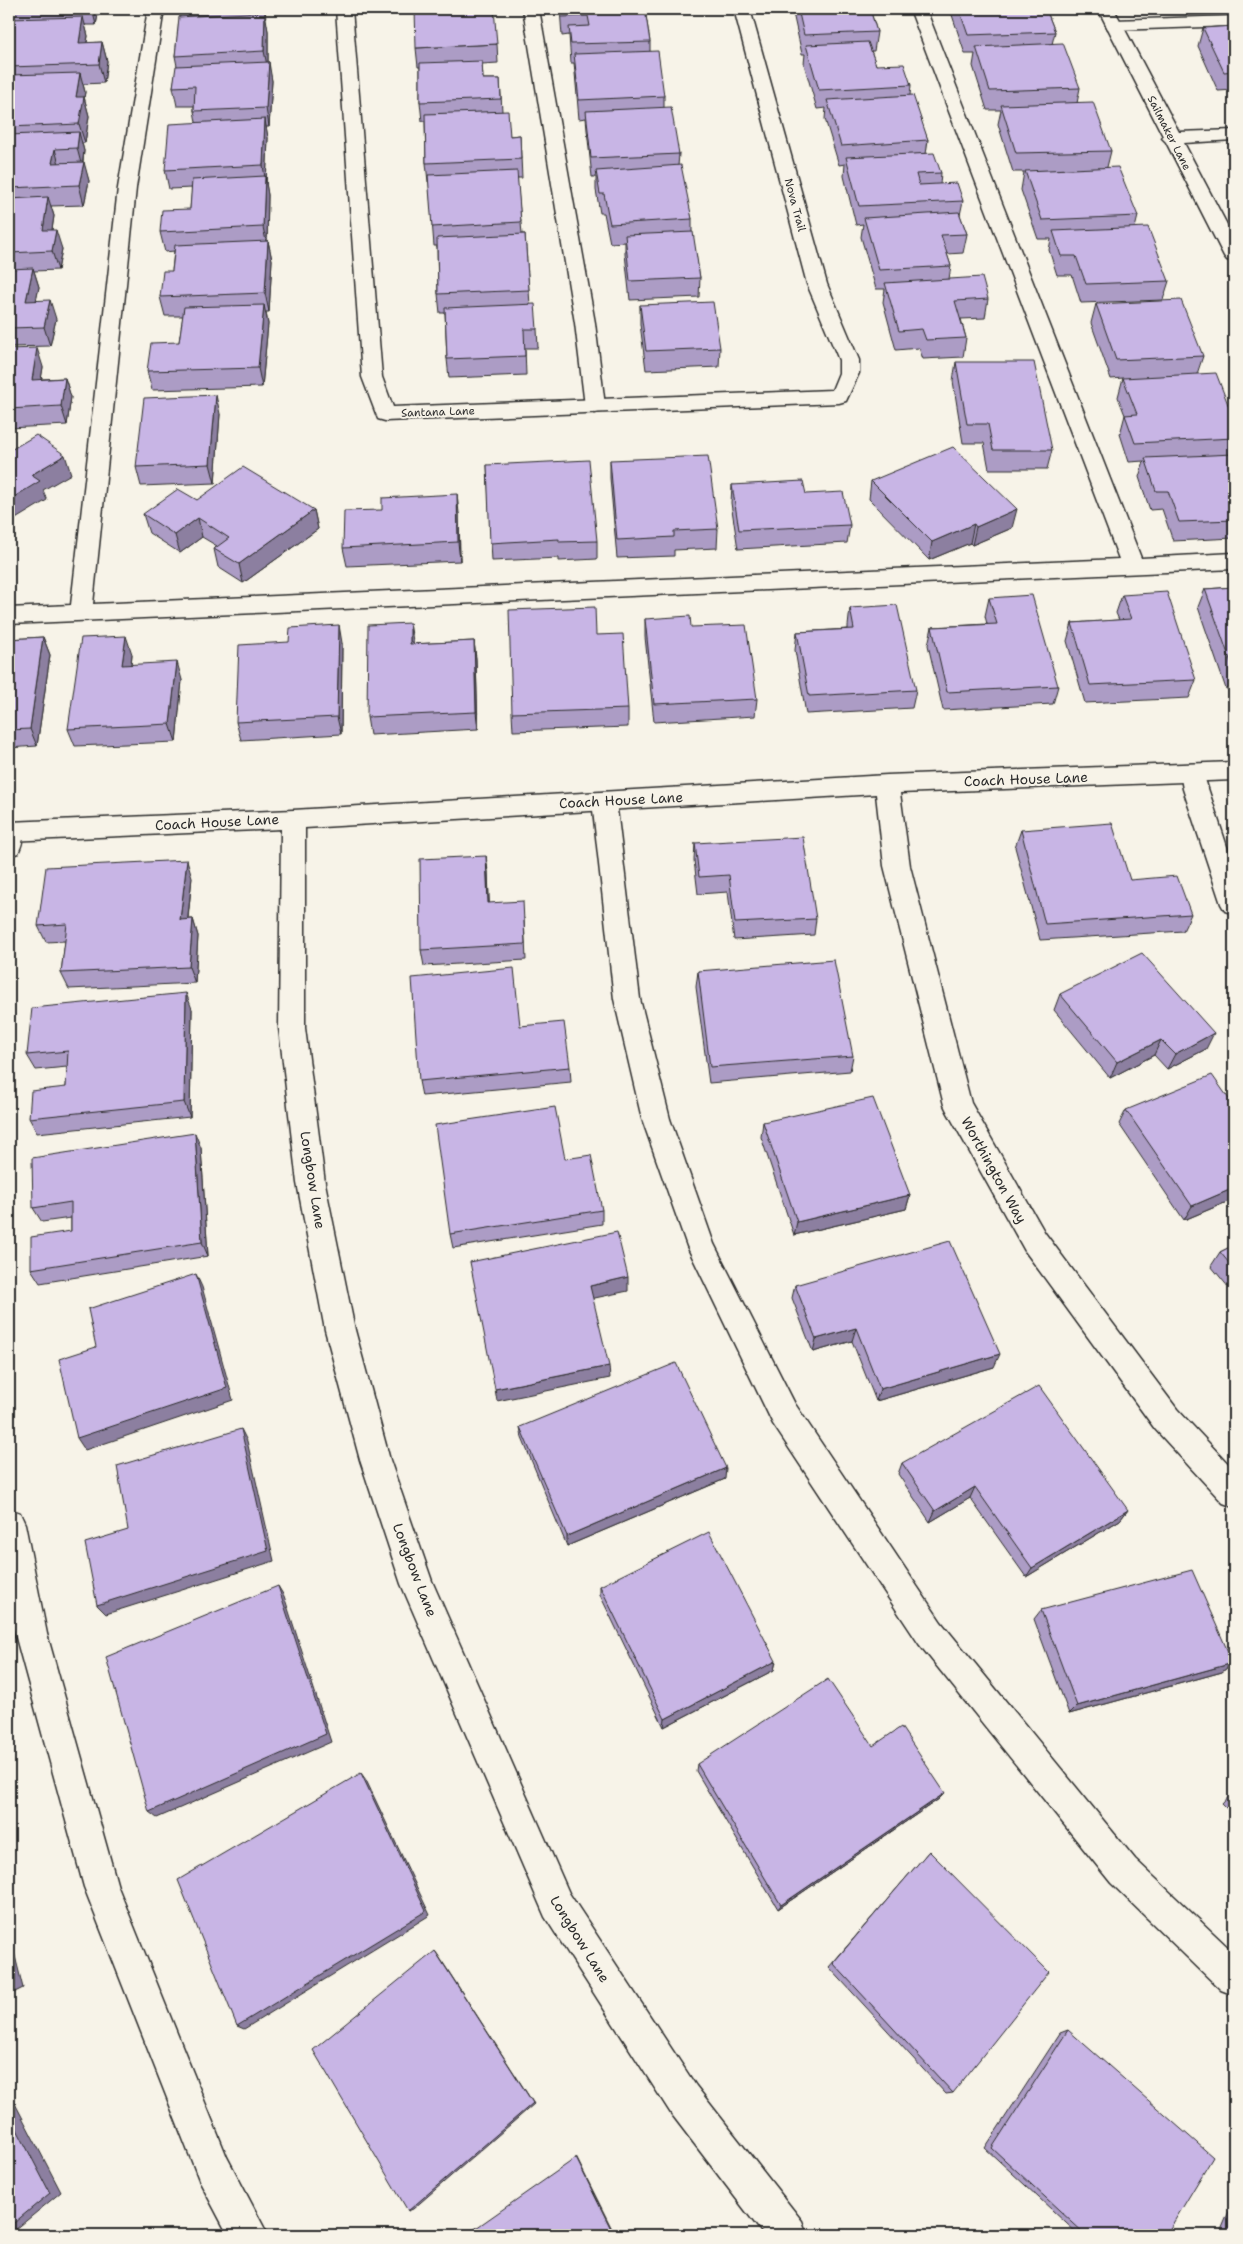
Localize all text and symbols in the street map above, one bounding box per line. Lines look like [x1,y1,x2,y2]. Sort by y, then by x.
street label: Sailmaker Lane [1144,93,1194,173]
street label: Nova Trail [781,177,809,234]
street label: Santana Lane [401,403,475,421]
street label: Coach House Lane [964,768,1088,790]
street label: Coach House Lane [558,788,684,812]
street label: Coach House Lane [154,810,280,834]
street label: Worthington Way [957,1113,1031,1227]
street label: Longbow Lane [296,1130,330,1230]
street label: Longbow Lane [389,1521,441,1620]
street label: Longbow Lane [546,1892,614,1986]

